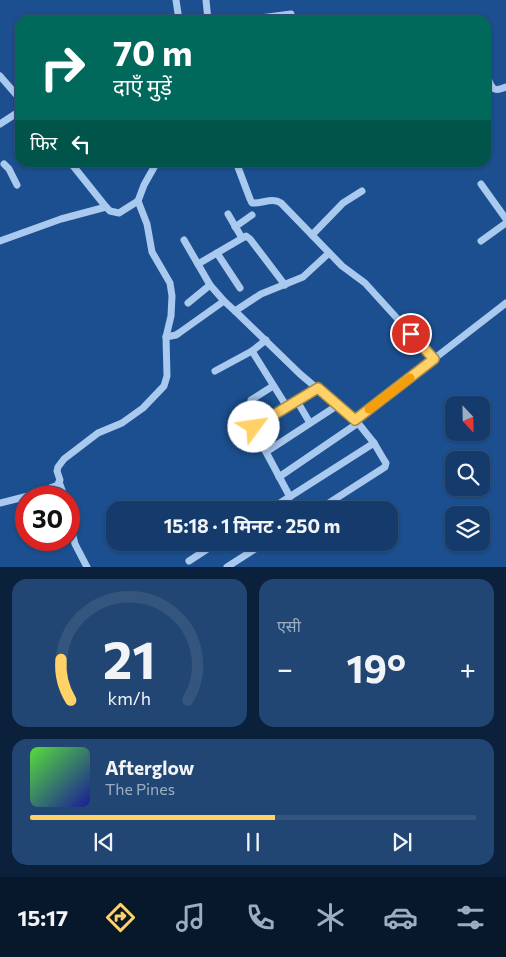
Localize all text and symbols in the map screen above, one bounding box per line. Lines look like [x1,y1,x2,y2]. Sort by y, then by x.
text: 70 m [113,30,193,73]
icon: right [30,35,95,100]
text: दाएँ मुड़ें [113,73,172,100]
icon: left [67,130,95,158]
text: फिर [30,131,57,154]
pin [390,313,432,355]
icon: arrive [397,320,425,348]
north arrow [445,396,490,441]
map controls [445,396,490,551]
position arrow [227,400,279,452]
button: search [445,451,490,496]
speed limit sign: 30 [15,486,80,551]
button: layers [445,506,490,551]
text: 15:18 · 1 मिनट · 250 m [164,514,340,537]
text: एसी [277,616,301,635]
text: 21 [103,626,156,690]
text: 19° [346,644,406,691]
text: − [277,651,293,685]
text: + [460,651,476,685]
text: km/h [108,687,151,709]
text: Afterglow [105,756,194,779]
text: The Pines [105,779,175,798]
icon: previous [90,828,118,856]
icon: pause [239,828,267,856]
icon: next [388,828,416,856]
icon: directions [103,900,138,935]
icon: music [173,900,208,935]
icon: phone [243,900,278,935]
icon: climate [313,900,348,935]
icon: car [383,900,418,935]
icon: filters [453,900,488,935]
text: 15:17 [18,904,68,931]

